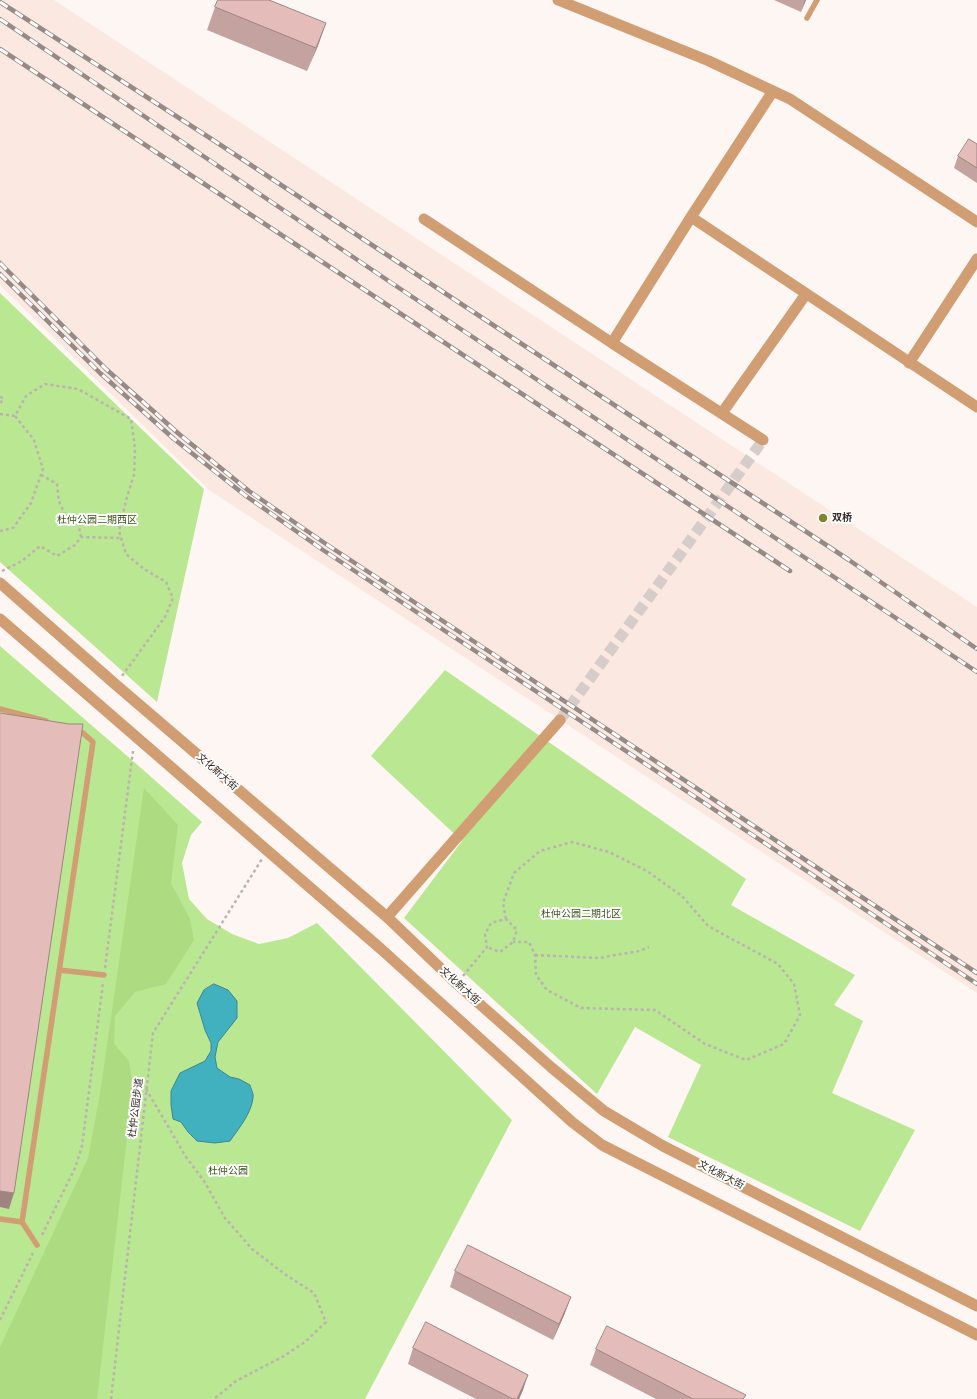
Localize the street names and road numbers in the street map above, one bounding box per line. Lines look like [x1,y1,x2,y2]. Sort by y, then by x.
street label: 文化新大街 [194,751,240,793]
street label: 文化新大街 [437,965,483,1007]
street label: 杜仲公园步道 [126,1077,146,1139]
street label: 文化新大街 [696,1158,746,1192]

